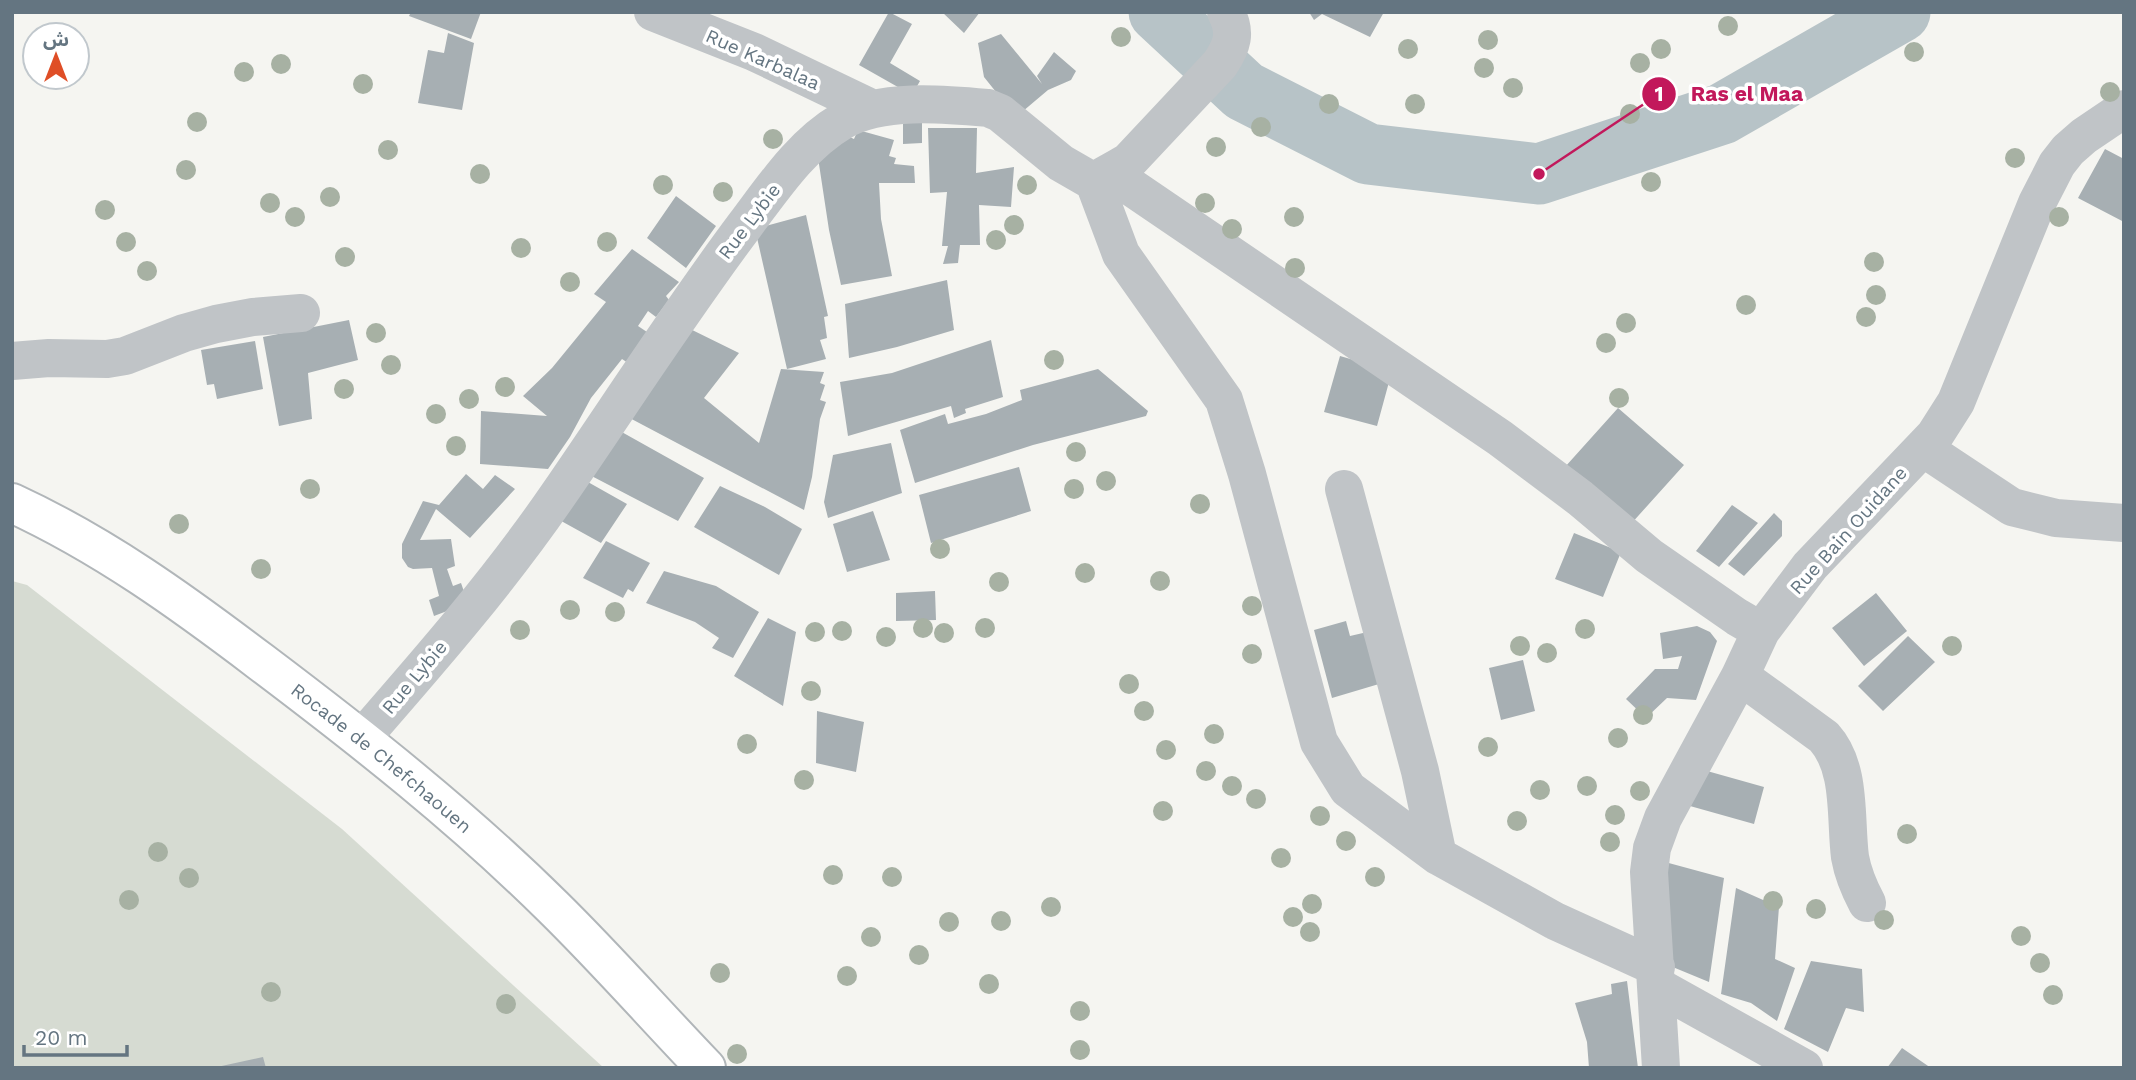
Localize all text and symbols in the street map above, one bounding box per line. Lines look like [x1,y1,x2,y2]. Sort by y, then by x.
north arrow [21,21,91,91]
street label: Rue Karbalaa [702,24,824,95]
text: ش [43,28,69,51]
callout: Ras el Maa [1642,73,1817,115]
text: 1 [1654,81,1664,106]
text: Ras el Maa [1691,81,1804,106]
street label: Rue Lybie [713,179,785,264]
street label: Rue Bain Ouidane [1785,462,1912,599]
street label: Rue Lybie [377,636,452,719]
street label: Rocade de Chefchaouen [286,678,476,838]
scale bar [24,1014,128,1058]
text: 20 m [35,1025,87,1050]

